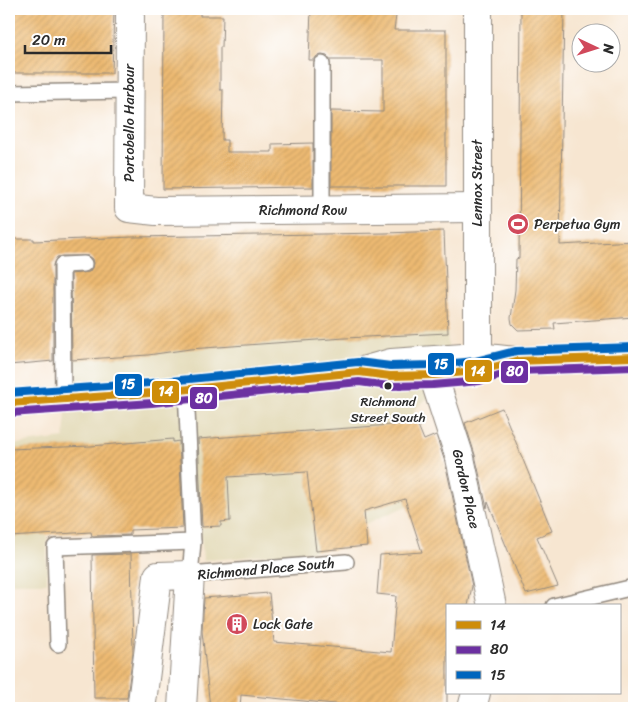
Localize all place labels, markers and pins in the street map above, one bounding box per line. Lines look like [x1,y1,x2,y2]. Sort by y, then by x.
sports icon: Perpetua Gym [506,212,530,236]
place label: Perpetua Gym [534,212,621,237]
marker: Richmond Street South [383,381,393,391]
place label: Richmond Street South [350,390,426,429]
building icon: Lock Gate [225,612,249,636]
place label: Lock Gate [253,612,313,637]

